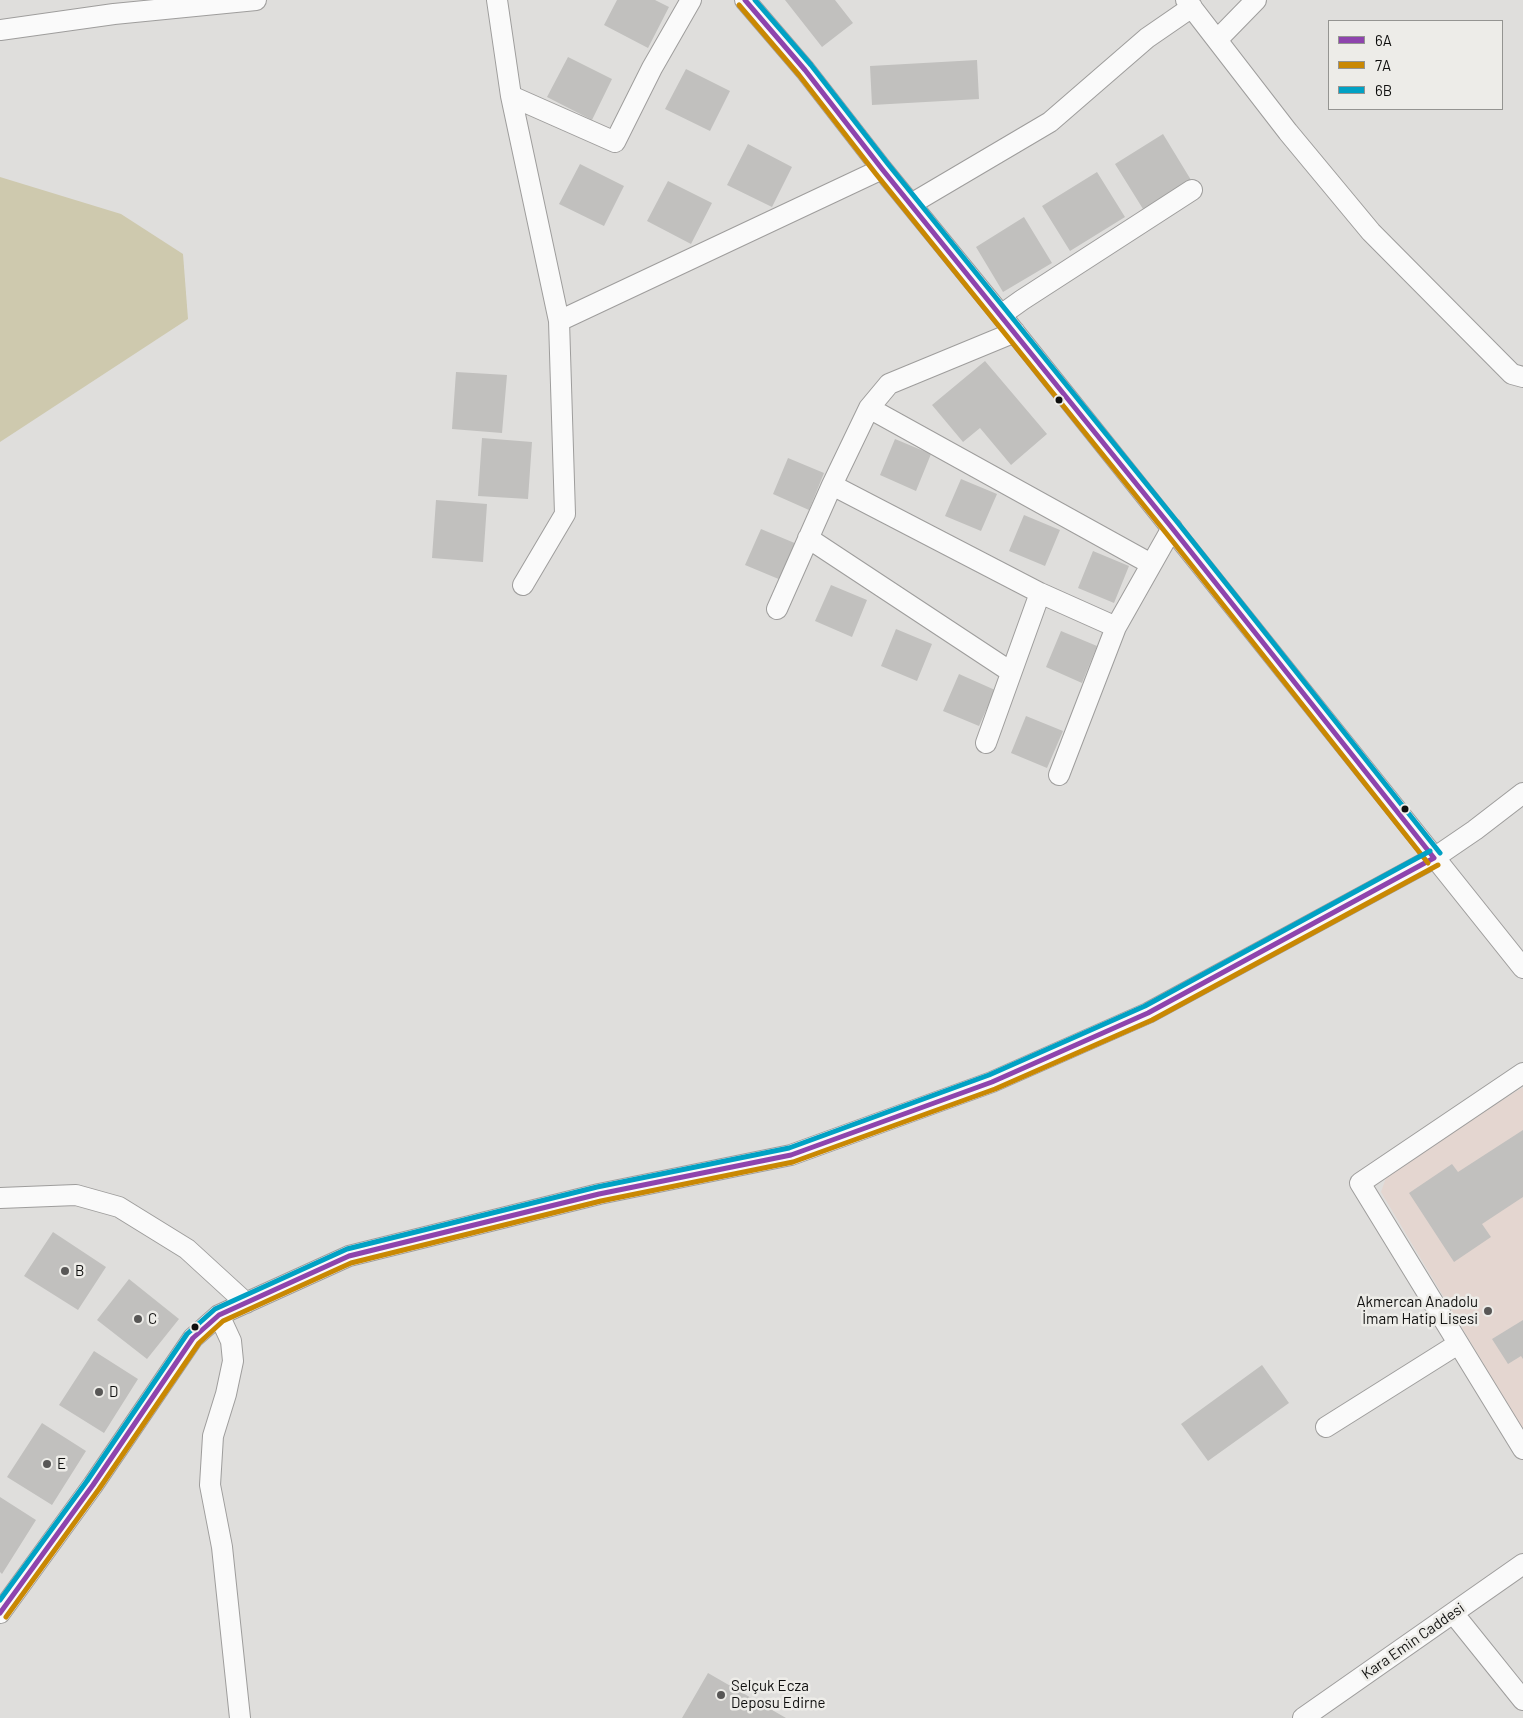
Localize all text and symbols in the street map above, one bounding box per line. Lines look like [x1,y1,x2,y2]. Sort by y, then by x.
legend [1328,20,1503,110]
text: 6A [1375,31,1392,49]
text: 7A [1375,56,1391,74]
text: 6B [1375,81,1392,99]
unlabelled marker [1054,395,1064,405]
unlabelled marker [1400,804,1410,814]
place label: B [75,1262,84,1280]
marker: B [59,1265,71,1277]
place label: Akmercan Anadolu İmam Hatip Lisesi [1356,1293,1478,1328]
marker: Akmercan Anadolu İmam Hatip Lisesi [1482,1305,1494,1317]
place label: C [148,1310,157,1328]
marker: C [132,1313,144,1325]
unlabelled marker [190,1322,200,1332]
place label: D [109,1383,118,1401]
marker: D [93,1386,105,1398]
place label: E [57,1455,66,1473]
marker: E [41,1458,53,1470]
street label: Kara Emin Caddesi [1358,1599,1468,1683]
place label: Selçuk Ecza Deposu Edirne [731,1677,825,1712]
marker: Selçuk Ecza Deposu Edirne [715,1689,727,1701]

